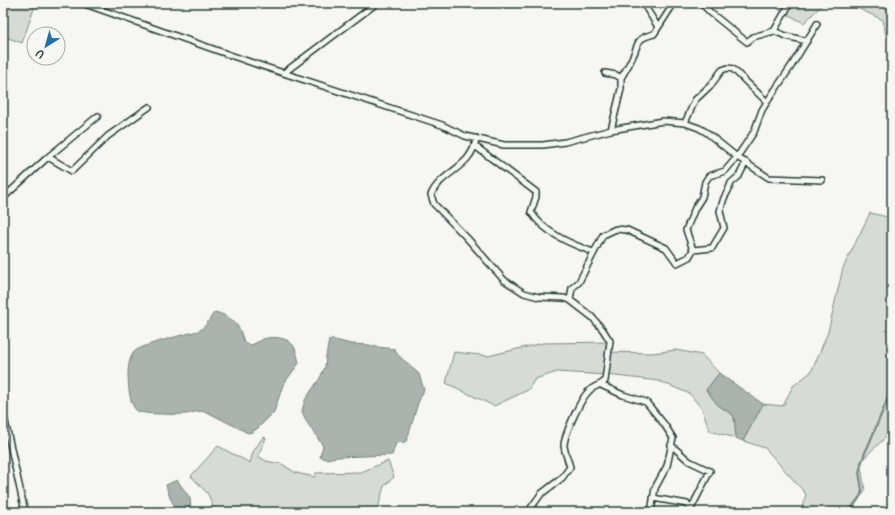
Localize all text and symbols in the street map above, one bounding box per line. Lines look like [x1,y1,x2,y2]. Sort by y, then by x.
north arrow [26,26,66,66]
text: U [33,46,47,61]

